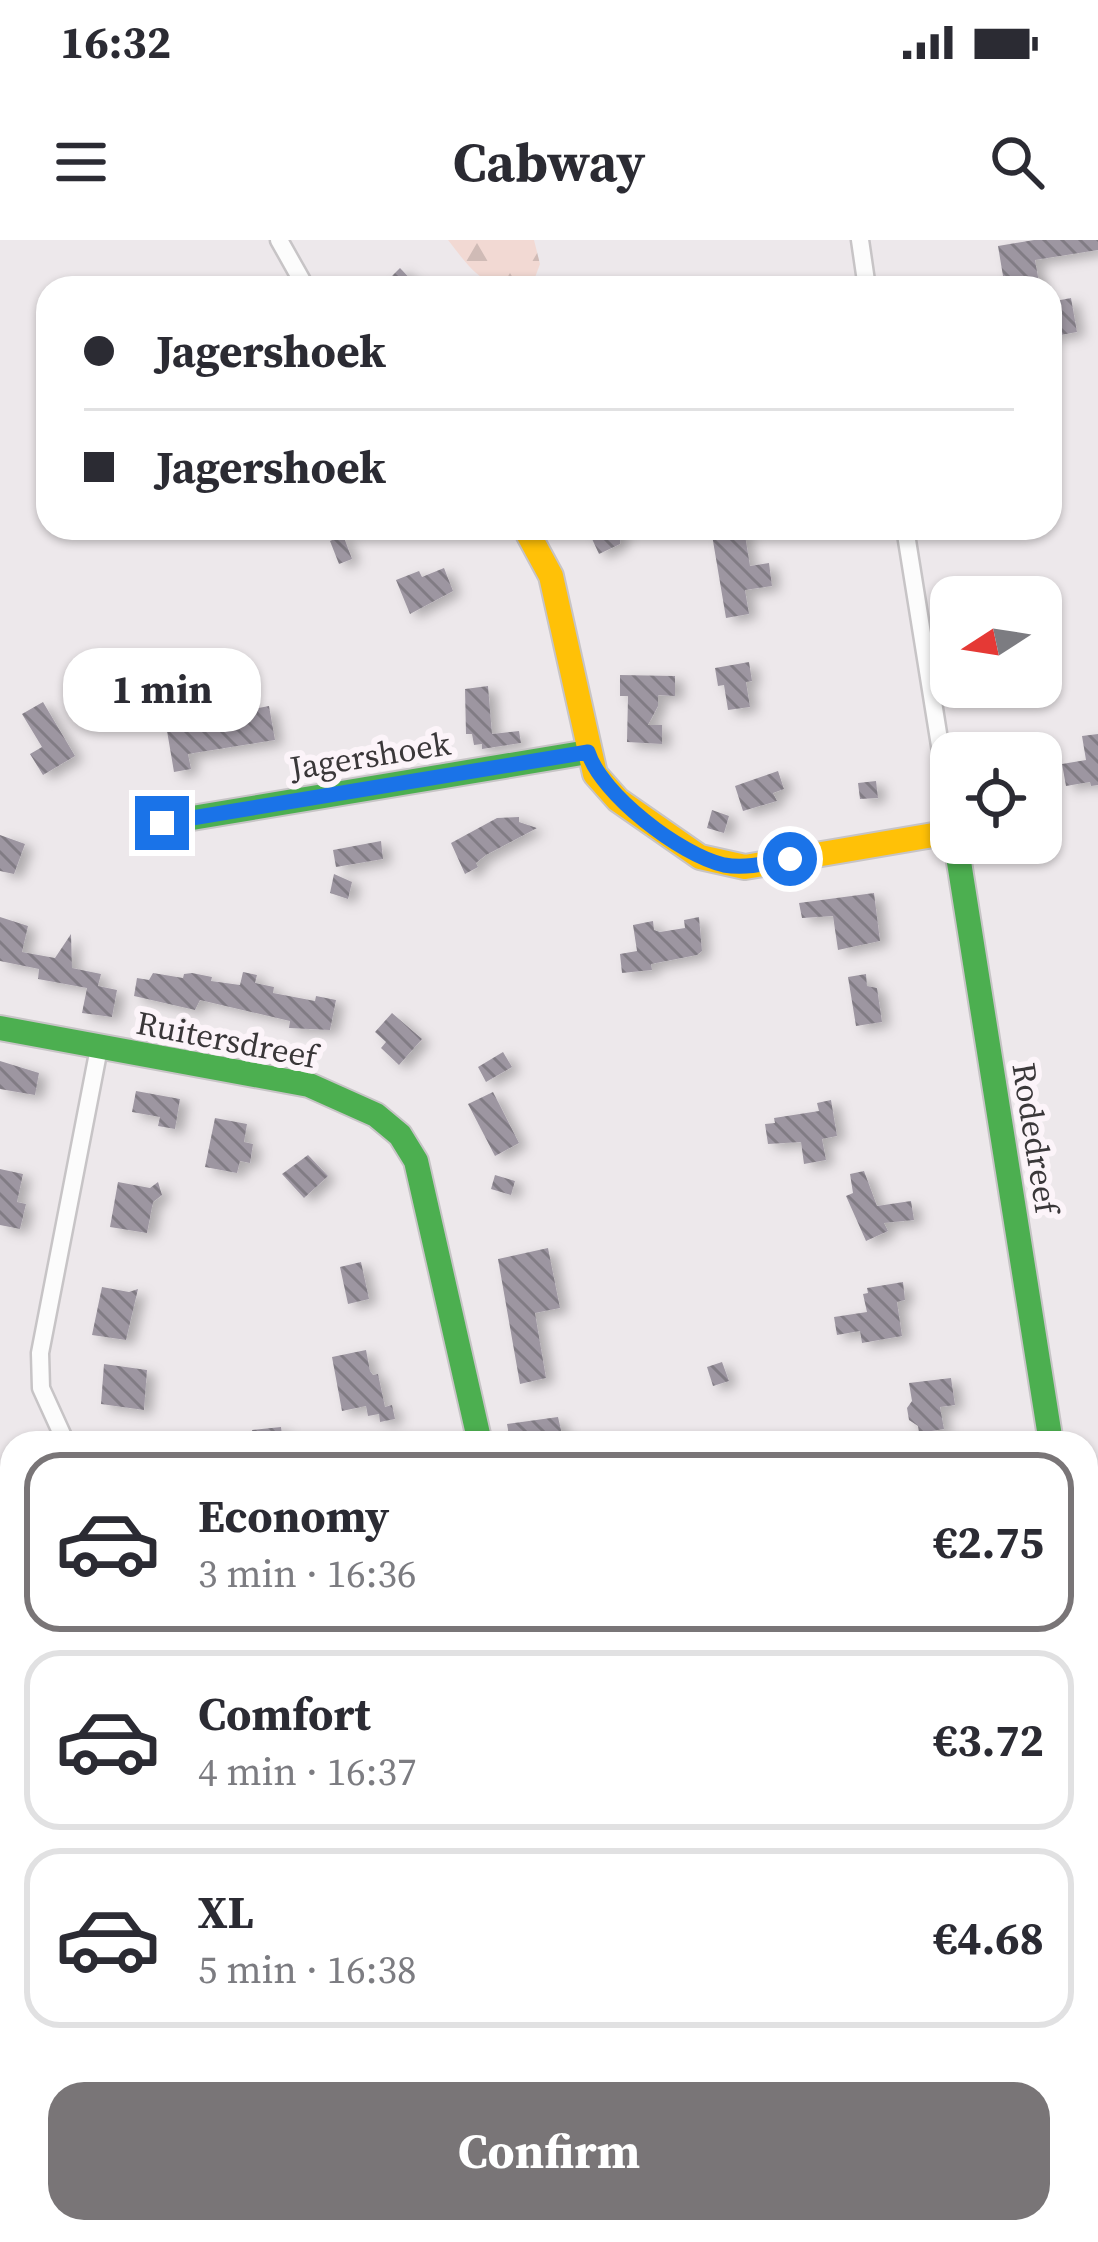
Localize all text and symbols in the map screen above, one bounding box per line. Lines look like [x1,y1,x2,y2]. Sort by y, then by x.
text: 16:32 [60,11,171,73]
text: Cabway [453,125,645,199]
icon: menu [48,129,114,195]
icon: search [984,129,1050,195]
text: Jagershoek [156,320,386,382]
text: Jagershoek [156,436,386,498]
north arrow [930,576,1062,708]
map controls [930,576,1062,864]
callout: 1 min [63,649,261,733]
text: 1 min [111,663,213,716]
street label: Jagershoek [286,720,454,791]
button: locate [930,732,1062,864]
route end [135,796,189,850]
route start [763,832,817,886]
street label: Ruitersdreef [133,1000,324,1080]
street label: Rodedreef [1001,1059,1070,1220]
text: Economy [198,1485,389,1547]
icon: car [54,1488,162,1596]
text: €2.75 [933,1511,1044,1573]
text: 3 min · 16:36 [198,1547,417,1600]
text: Comfort [198,1683,371,1745]
icon: car [54,1686,162,1794]
text: €3.72 [933,1709,1044,1771]
text: 4 min · 16:37 [198,1745,417,1798]
text: XL [198,1881,254,1943]
icon: car [54,1884,162,1992]
text: €4.68 [933,1907,1044,1969]
text: 5 min · 16:38 [198,1943,417,1996]
button: Confirm [48,2082,1050,2220]

